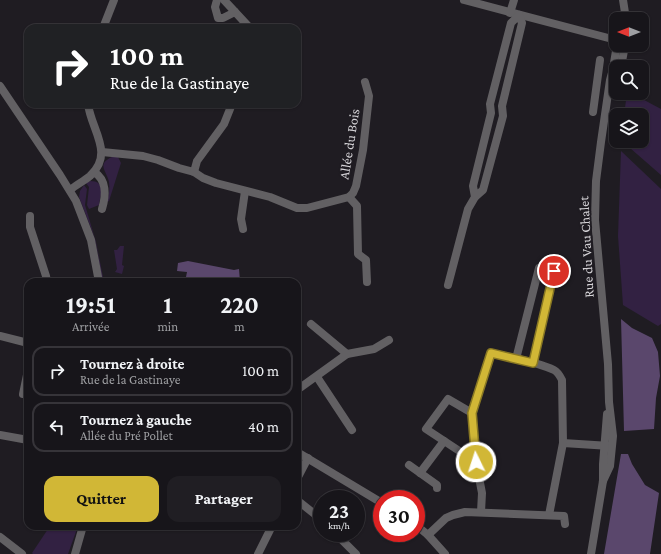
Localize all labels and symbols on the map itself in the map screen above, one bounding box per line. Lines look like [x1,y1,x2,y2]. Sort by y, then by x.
north arrow [609,12,649,52]
street label: Allée du Bois [336,107,362,181]
street label: Rue du Vau Chalet [575,195,597,298]
pin [537,254,571,288]
position arrow [455,441,497,483]
speed limit sign: 30 [373,490,425,542]

